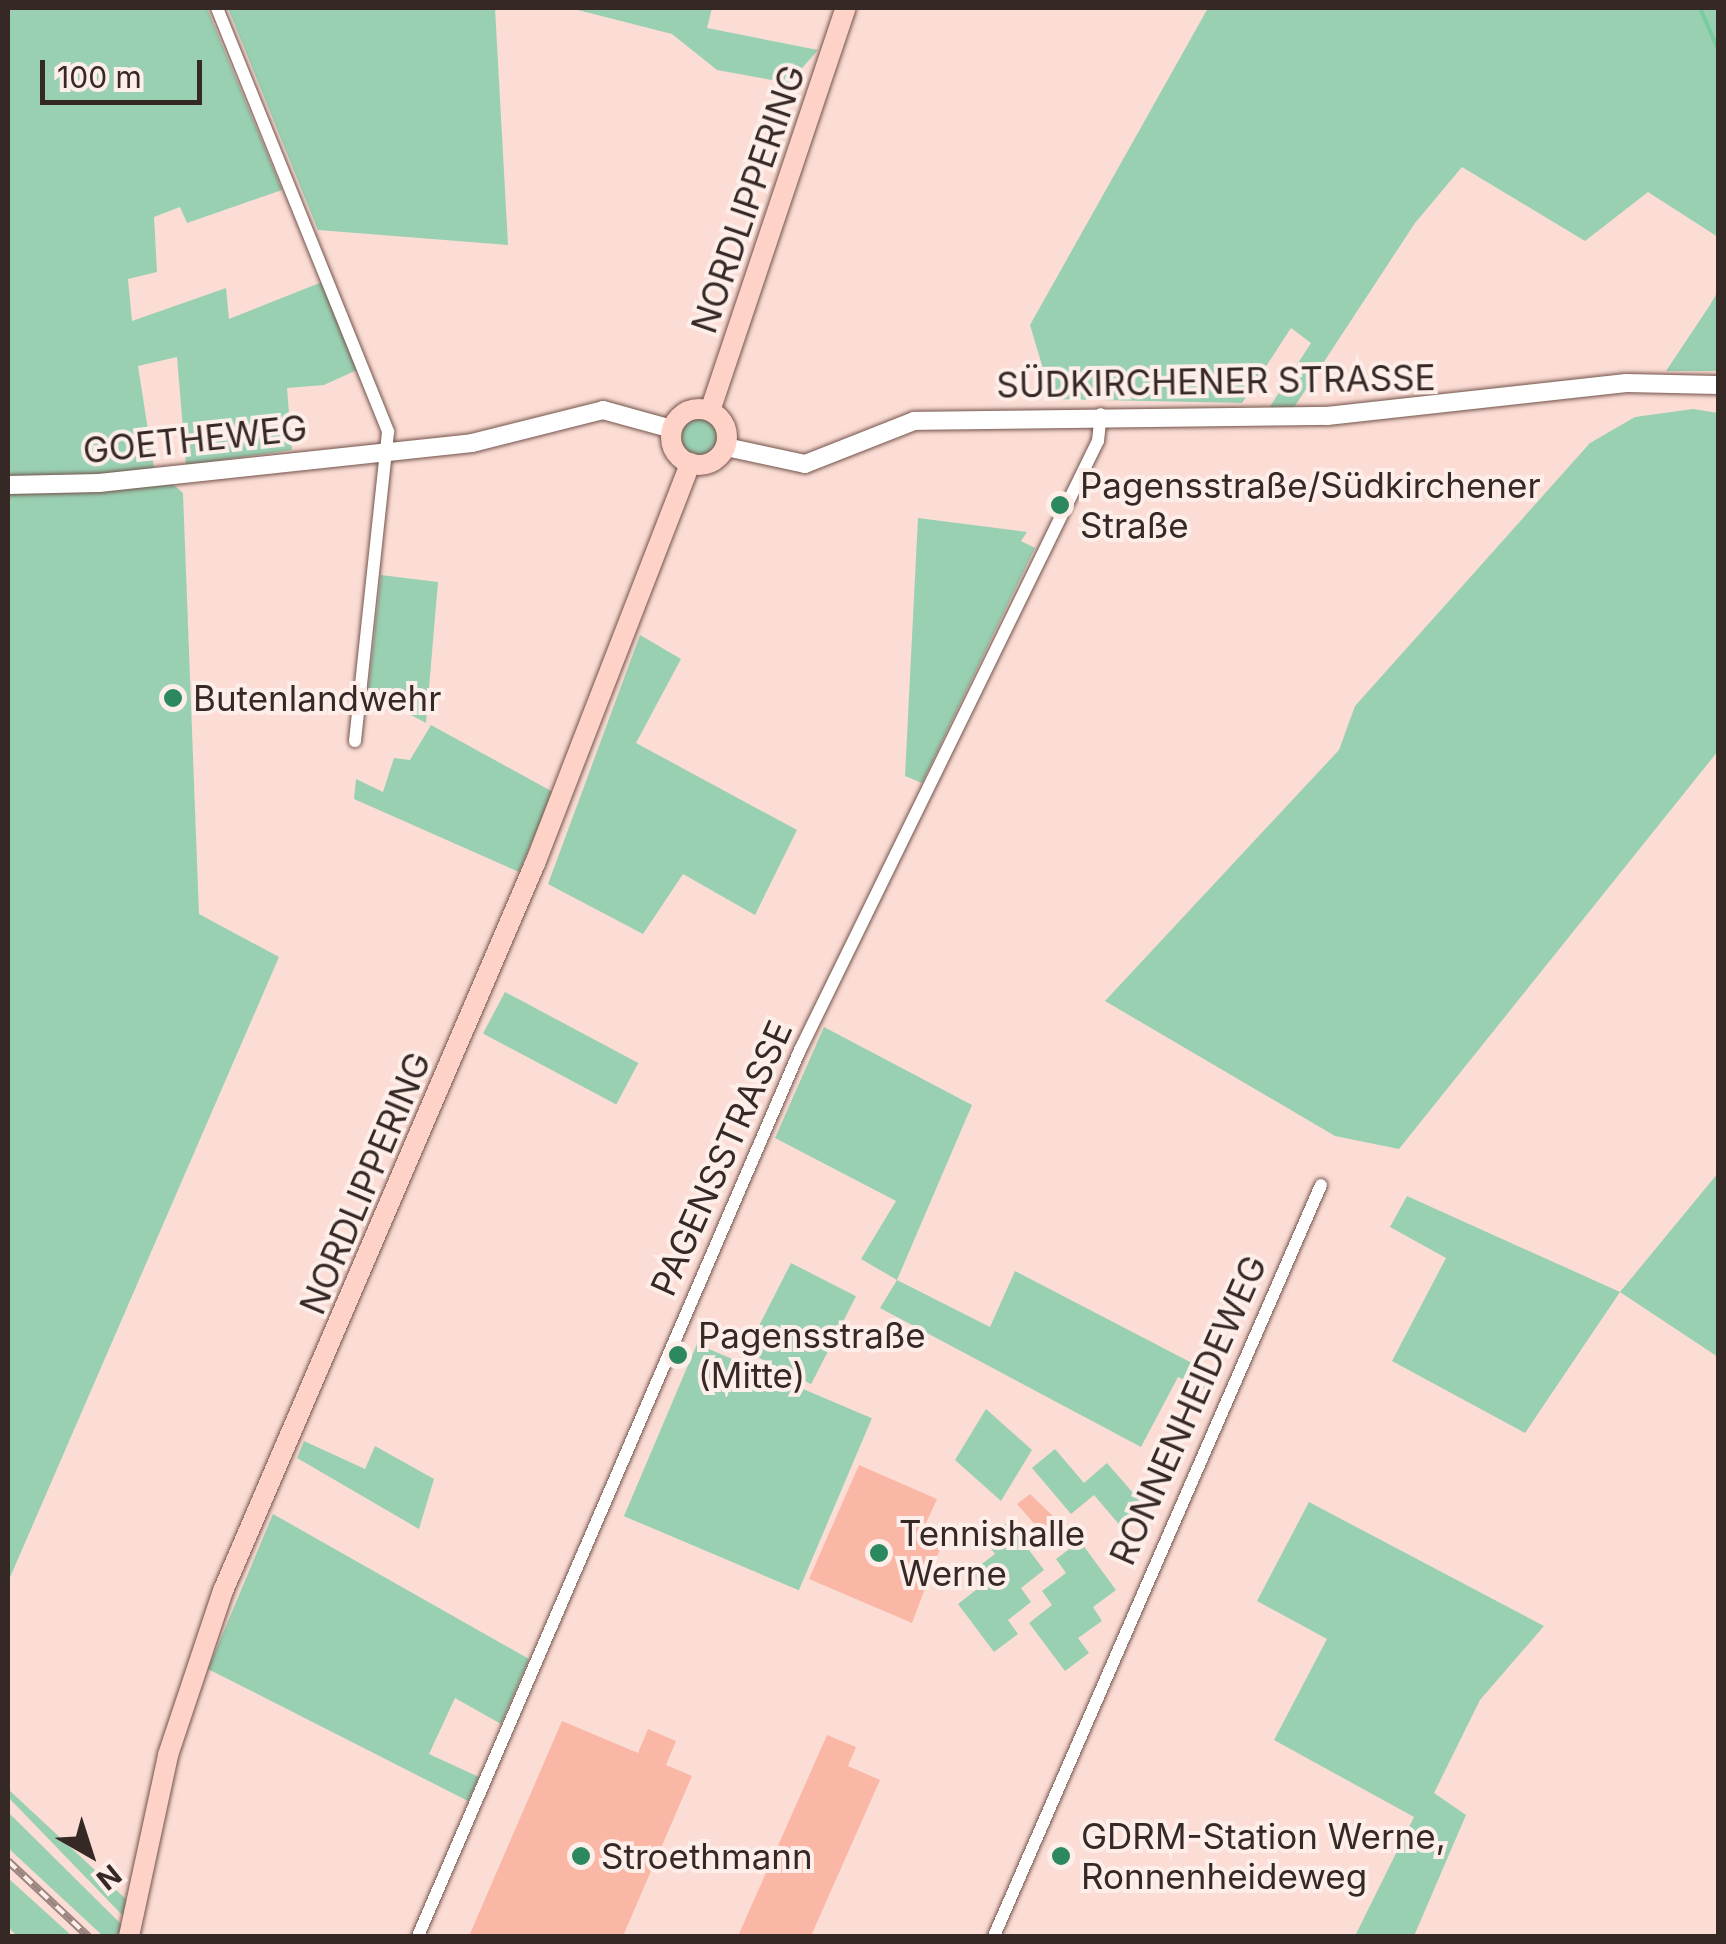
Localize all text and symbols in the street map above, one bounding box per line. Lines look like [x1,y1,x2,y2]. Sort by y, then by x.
scale bar [45,40,208,102]
text: 100 m [57,59,142,95]
street label: NORDLIPPERING [683,60,813,338]
street label: SÜDKIRCHENER STRASSE [996,356,1436,406]
street label: GOETHEWEG [81,406,309,472]
place label: Pagensstraße/Südkirchener Straße [1080,464,1541,546]
marker: Pagensstraße/Südkirchener Straße [1049,494,1071,516]
place label: Butenlandwehr [193,677,441,719]
marker: Butenlandwehr [162,687,184,709]
street label: PAGENSSTRASSE [642,1014,800,1302]
street label: NORDLIPPERING [291,1046,439,1320]
street label: RONNENHEIDEWEG [1101,1249,1275,1571]
place label: Pagensstraße (Mitte) [698,1314,926,1396]
marker: Pagensstraße (Mitte) [667,1344,689,1366]
place label: Tennishalle Werne [899,1512,1085,1594]
marker: Tennishalle Werne [868,1542,890,1564]
north arrow [40,1804,140,1904]
place label: GDRM-Station Werne, Ronnenheideweg [1081,1815,1446,1897]
place label: Stroethmann [601,1835,813,1877]
marker: Stroethmann [570,1845,592,1867]
marker: GDRM-Station Werne, Ronnenheideweg [1050,1845,1072,1867]
text: N [90,1857,128,1897]

